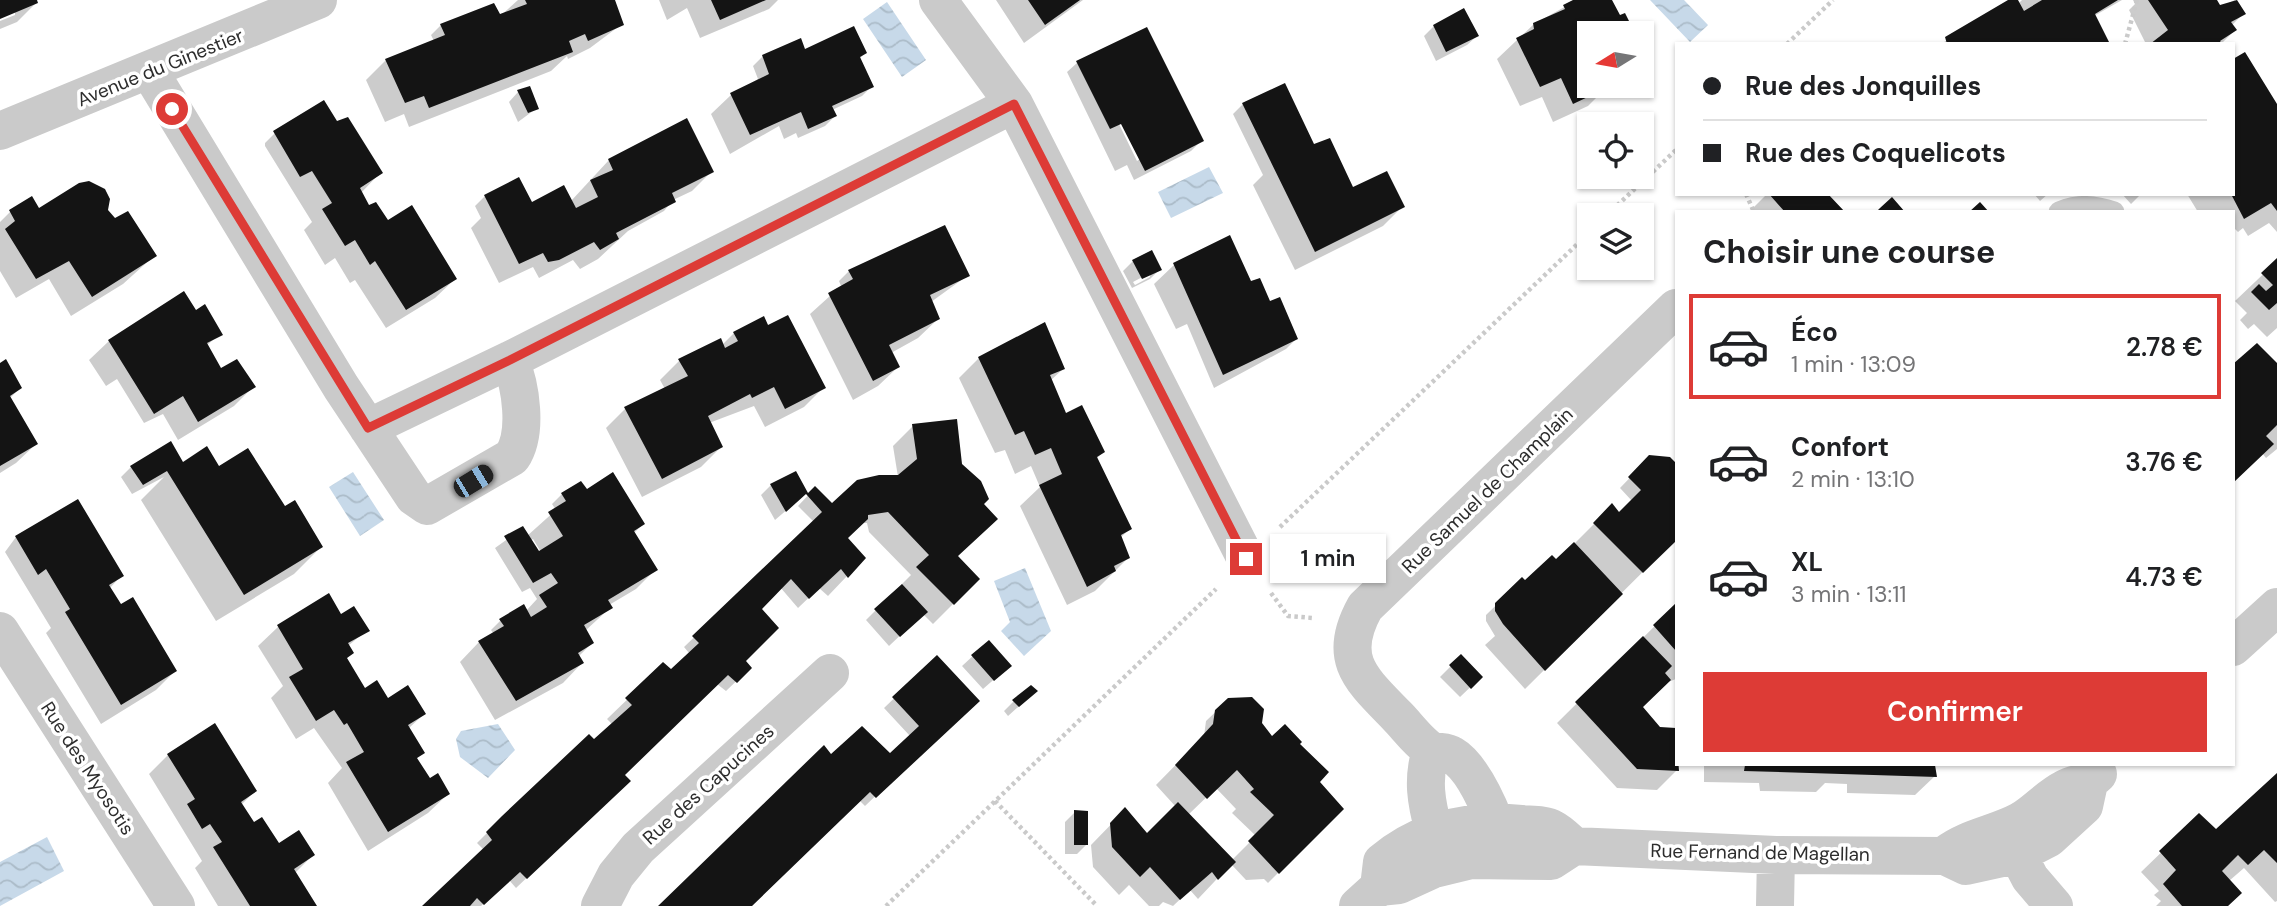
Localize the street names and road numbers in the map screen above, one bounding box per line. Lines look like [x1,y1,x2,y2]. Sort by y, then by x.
street label: Avenue du Ginestier [73,23,247,112]
street label: Rue Samuel de Champlain [1396,402,1578,579]
street label: Rue des Myosotis [35,697,140,840]
street label: Rue des Capucines [637,719,779,850]
street label: Rue Fernand de Magellan [1650,838,1870,867]

